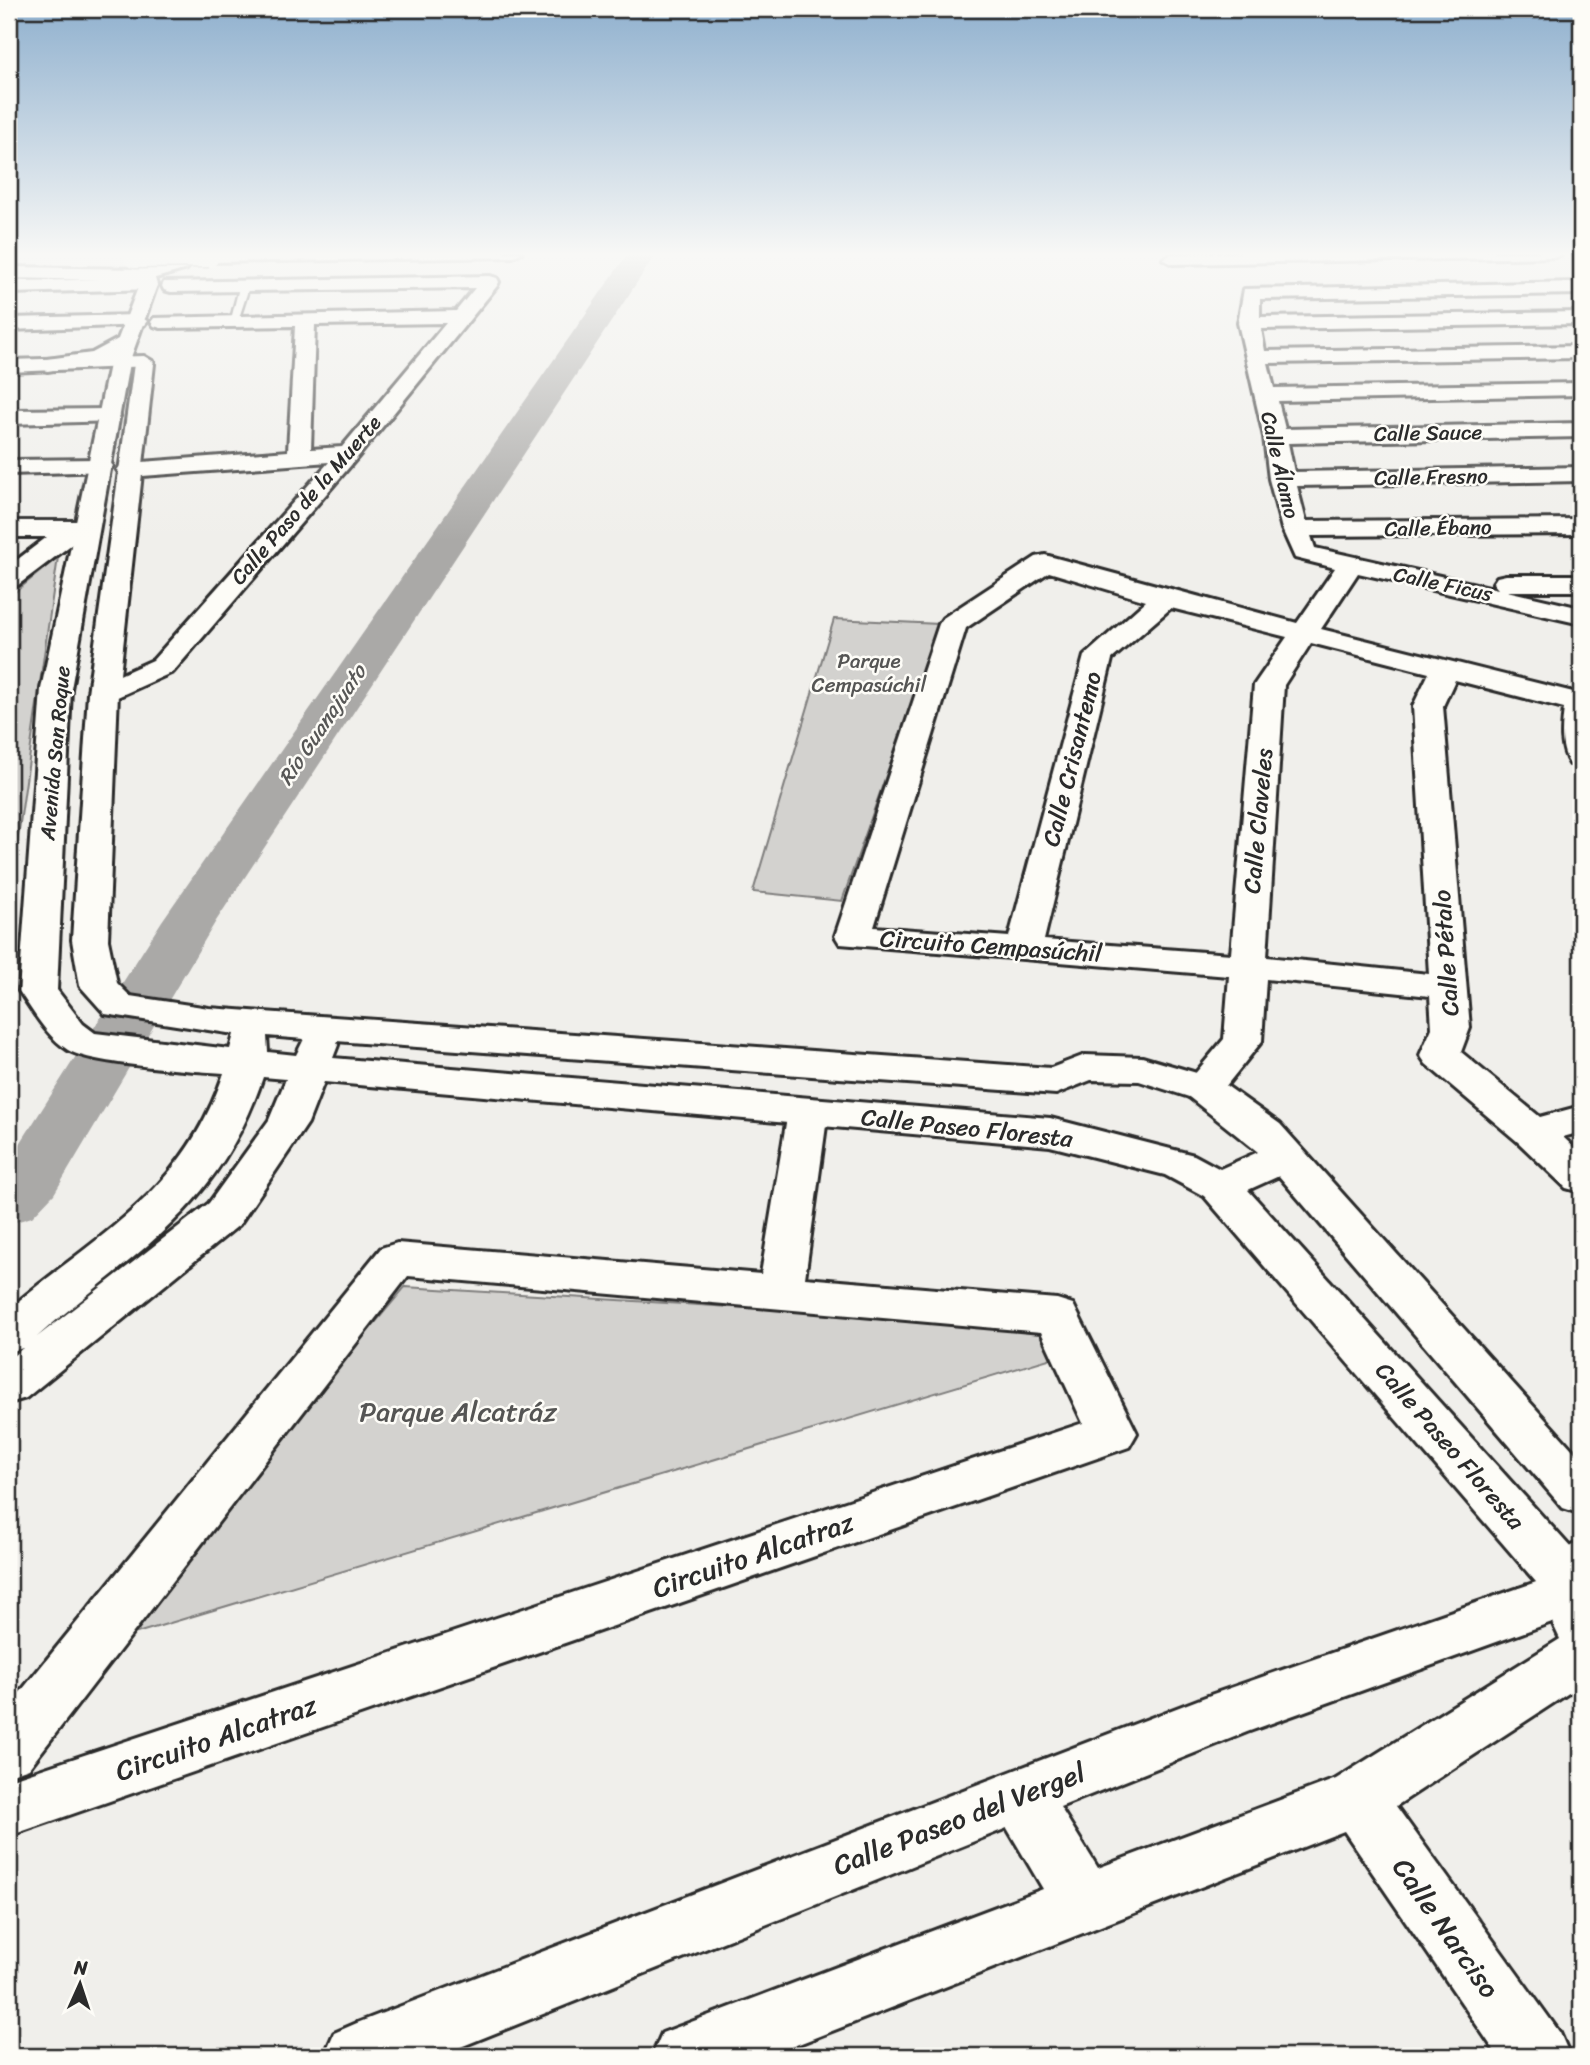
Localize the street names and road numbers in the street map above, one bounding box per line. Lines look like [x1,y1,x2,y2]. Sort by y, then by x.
street label: Calle Paso de la Muerte [221,406,391,594]
street label: Calle Álamo [1249,408,1311,523]
street label: Calle Sauce [1374,413,1483,453]
street label: Calle Fresno [1374,457,1488,497]
street label: Calle Ébano [1384,508,1492,548]
street label: Calle Ficus [1390,555,1496,613]
street label: Avenida San Roque [28,664,82,843]
street label: Calle Crisantemo [1030,667,1114,851]
street label: Calle Claveles [1231,746,1285,895]
street label: Calle Pétalo [1421,888,1471,1018]
street label: Circuito Cempasúchil [879,917,1104,975]
street label: Calle Paseo Floresta [859,1096,1076,1160]
street label: Calle Paseo Floresta [1364,1352,1536,1541]
street label: Circuito Alcatraz [645,1497,861,1612]
street label: Circuito Alcatraz [108,1680,324,1795]
street label: Calle Paseo del Vergel [825,1748,1094,1890]
street label: Calle Narciso [1379,1847,1513,2009]

